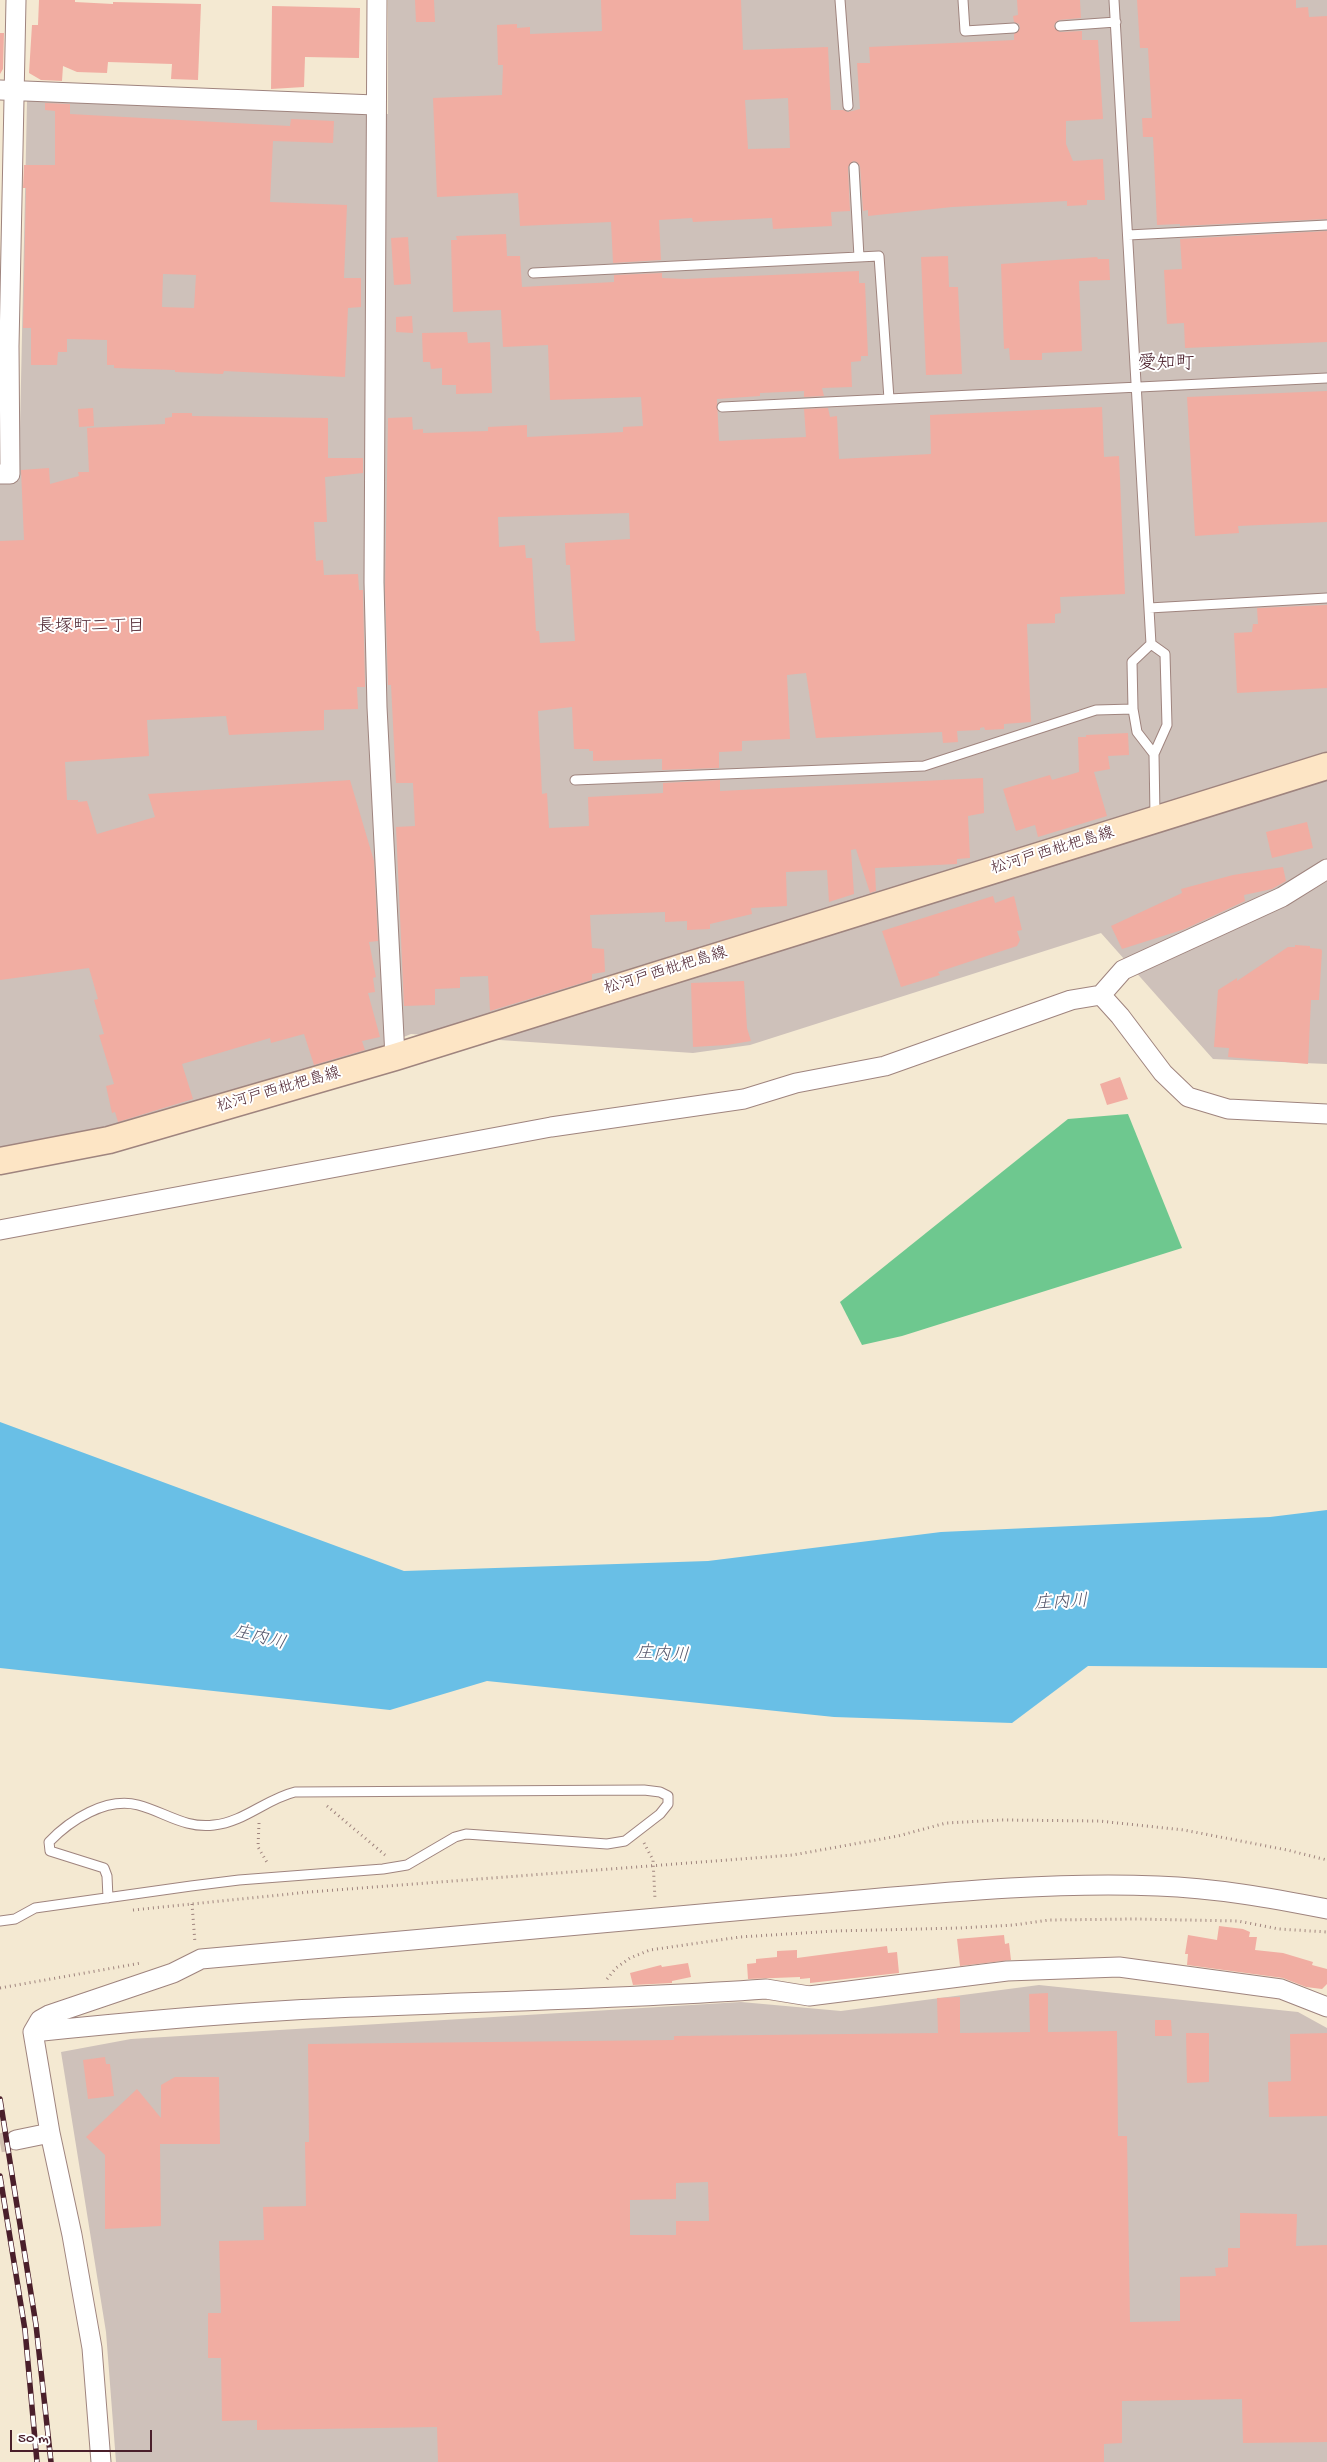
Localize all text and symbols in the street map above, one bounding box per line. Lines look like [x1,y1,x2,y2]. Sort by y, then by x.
district label: 愛知町 [1138,354,1194,376]
district label: 長塚町二丁目 [37,617,145,639]
street label: 松河戸西枇杷島線 [989,824,1117,880]
street label: 松河戸西枇杷島線 [602,944,730,1000]
street label: 松河戸西枇杷島線 [215,1064,343,1118]
water label: 庄内川 [1033,1592,1089,1616]
water label: 庄内川 [230,1622,288,1656]
water label: 庄内川 [634,1644,690,1668]
scale bar [12,2420,155,2452]
text: 50 m [18,2430,49,2448]

